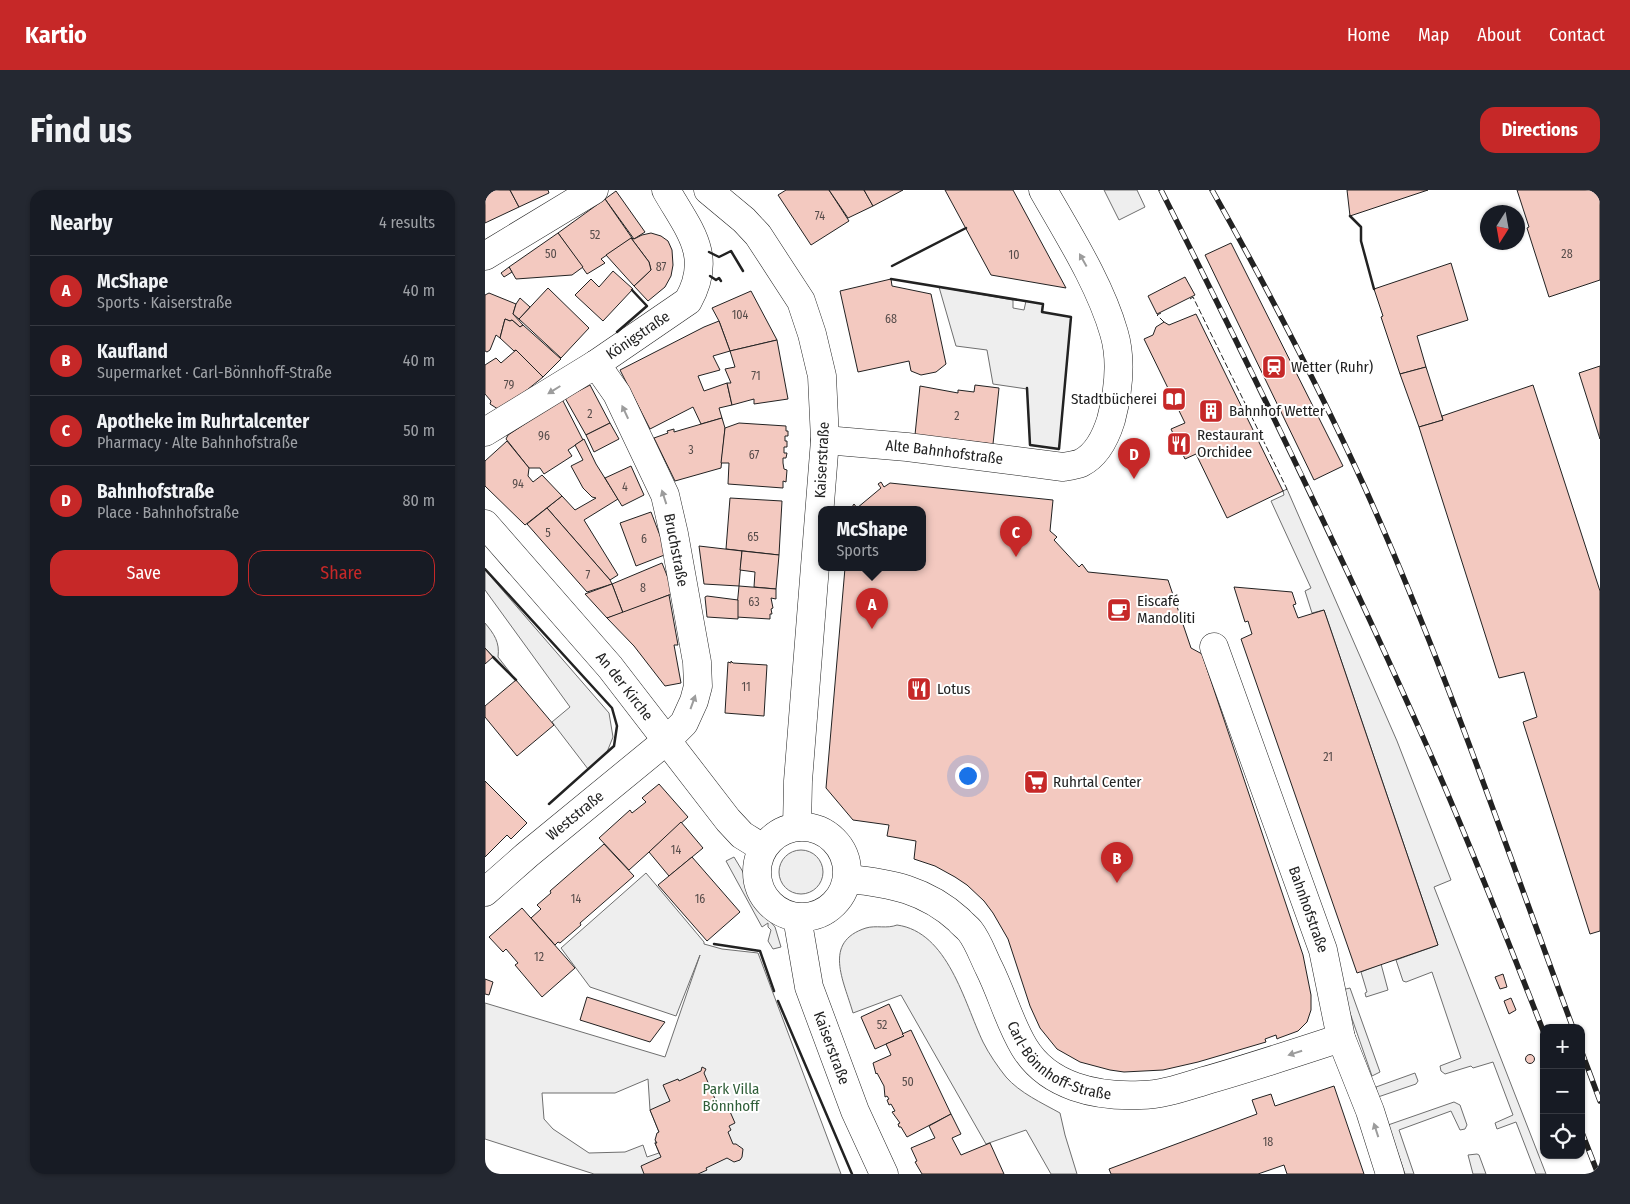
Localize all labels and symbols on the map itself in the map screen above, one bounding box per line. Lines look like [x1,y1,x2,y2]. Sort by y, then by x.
north arrow [1480,205,1525,250]
house number: 74 [815,209,825,223]
house number: 52 [590,228,600,242]
house number: 50 [545,247,557,261]
house number: 28 [1561,247,1573,261]
house number: 10 [1009,248,1019,262]
one-way arrow [1078,254,1087,267]
house number: 87 [656,260,666,274]
street label: Königstraße [603,307,673,363]
house number: 104 [732,308,749,322]
house number: 68 [885,312,897,326]
station icon: Wetter (Ruhr) [1261,354,1287,380]
place label: Wetter (Ruhr) [1291,358,1373,376]
house number: 71 [751,369,761,383]
house number: 79 [504,378,514,392]
one-way arrow [548,385,561,395]
library icon: Stadtbücherei [1161,386,1187,412]
place label: Stadtbücherei [1071,390,1157,408]
building icon: Bahnhof Wetter [1198,398,1224,424]
place label: Bahnhof Wetter [1229,402,1326,420]
one-way arrow [621,405,629,419]
house number: 2 [587,407,593,421]
house number: 2 [954,409,960,423]
street label: Kaiserstraße [811,421,833,499]
place label: Restaurant Orchidee [1197,426,1264,461]
house number: 96 [538,429,550,443]
restaurant icon: Restaurant Orchidee [1166,431,1192,457]
street label: Alte Bahnhofstraße [885,436,1004,468]
pin: D [1118,438,1150,479]
house number: 3 [688,443,694,457]
house number: 67 [749,448,759,462]
house number: 94 [512,477,524,491]
house number: 4 [622,480,628,494]
one-way arrow [660,489,668,504]
street label: Bruchstraße [660,512,692,588]
pin: C [1000,516,1032,557]
house number: 5 [545,526,551,540]
house number: 65 [747,530,759,544]
house number: 6 [641,532,647,546]
house number: 7 [586,568,591,582]
house number: 8 [640,581,646,595]
pin: A [856,588,888,629]
place label: Eiscafé Mandoliti [1137,592,1195,627]
house number: 63 [748,595,760,609]
cafe icon: Eiscafé Mandoliti [1106,597,1132,623]
street label: An der Kirche [592,648,657,724]
restaurant icon: Lotus [906,676,932,702]
house number: 11 [741,680,751,694]
place label: Lotus [937,680,970,698]
one-way arrow [689,694,697,709]
house number: 21 [1323,750,1333,764]
your location [955,763,981,789]
supermarket icon: Ruhrtal Center [1023,769,1049,795]
place label: Ruhrtal Center [1053,773,1142,791]
street label: Weststraße [543,787,607,844]
pin: B [1101,842,1133,883]
house number: 14 [671,843,681,857]
street label: Bahnhofstraße [1285,864,1332,955]
house number: 14 [571,892,581,906]
house number: 16 [695,892,705,906]
house number: 12 [534,950,544,964]
street label: Kaiserstraße [810,1009,853,1087]
house number: 52 [877,1018,887,1032]
street label: Carl-Bönnhoff-Straße [1003,1018,1112,1103]
one-way arrow [1287,1050,1302,1057]
house number: 50 [902,1075,914,1089]
park label: Park Villa Bönnhoff [703,1080,761,1115]
one-way arrow [1372,1122,1379,1137]
house number: 18 [1263,1135,1273,1149]

